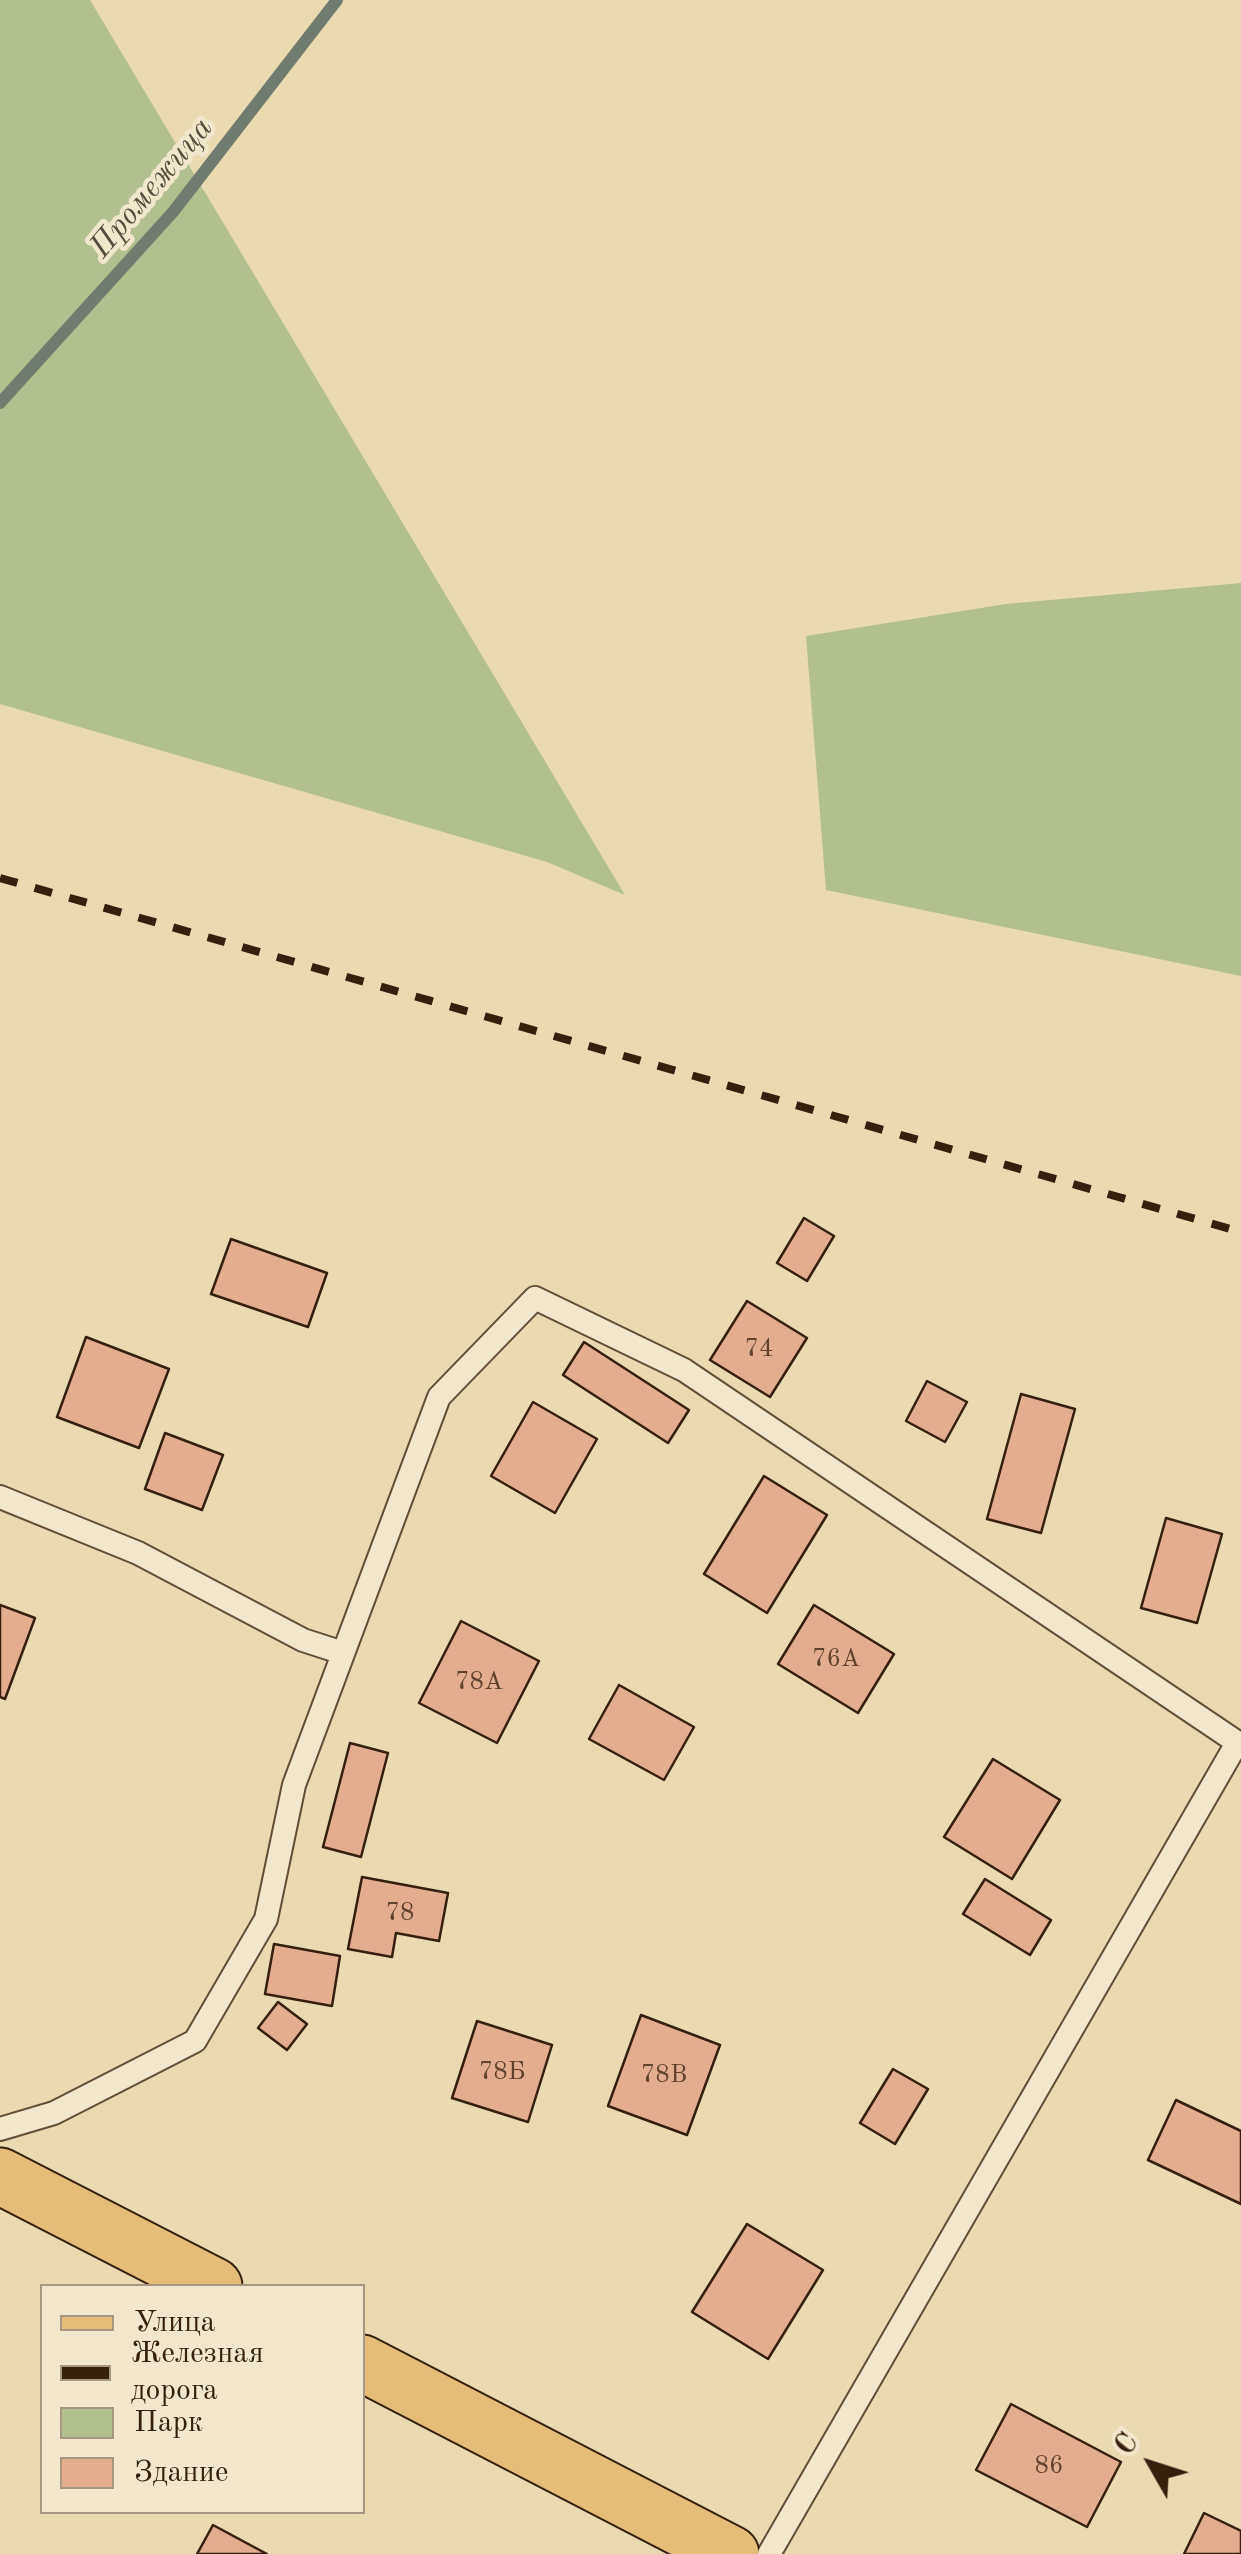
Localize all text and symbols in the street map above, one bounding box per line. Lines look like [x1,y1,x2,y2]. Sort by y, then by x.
water label: Промежица [82,110,222,266]
house number: 74 [745,1334,773,1364]
house number: 76А [812,1644,860,1674]
house number: 78А [455,1667,503,1697]
house number: 78 [386,1898,414,1928]
house number: 78Б [479,2057,525,2087]
house number: 78В [641,2060,687,2090]
legend [40,2284,365,2514]
text: Улица [134,2308,215,2338]
text: Железная дорога [131,2339,264,2406]
text: Парк [134,2408,203,2438]
north arrow [1101,2414,1201,2514]
text: С [1111,2429,1144,2461]
house number: 86 [1035,2451,1063,2481]
text: Здание [134,2458,229,2488]

